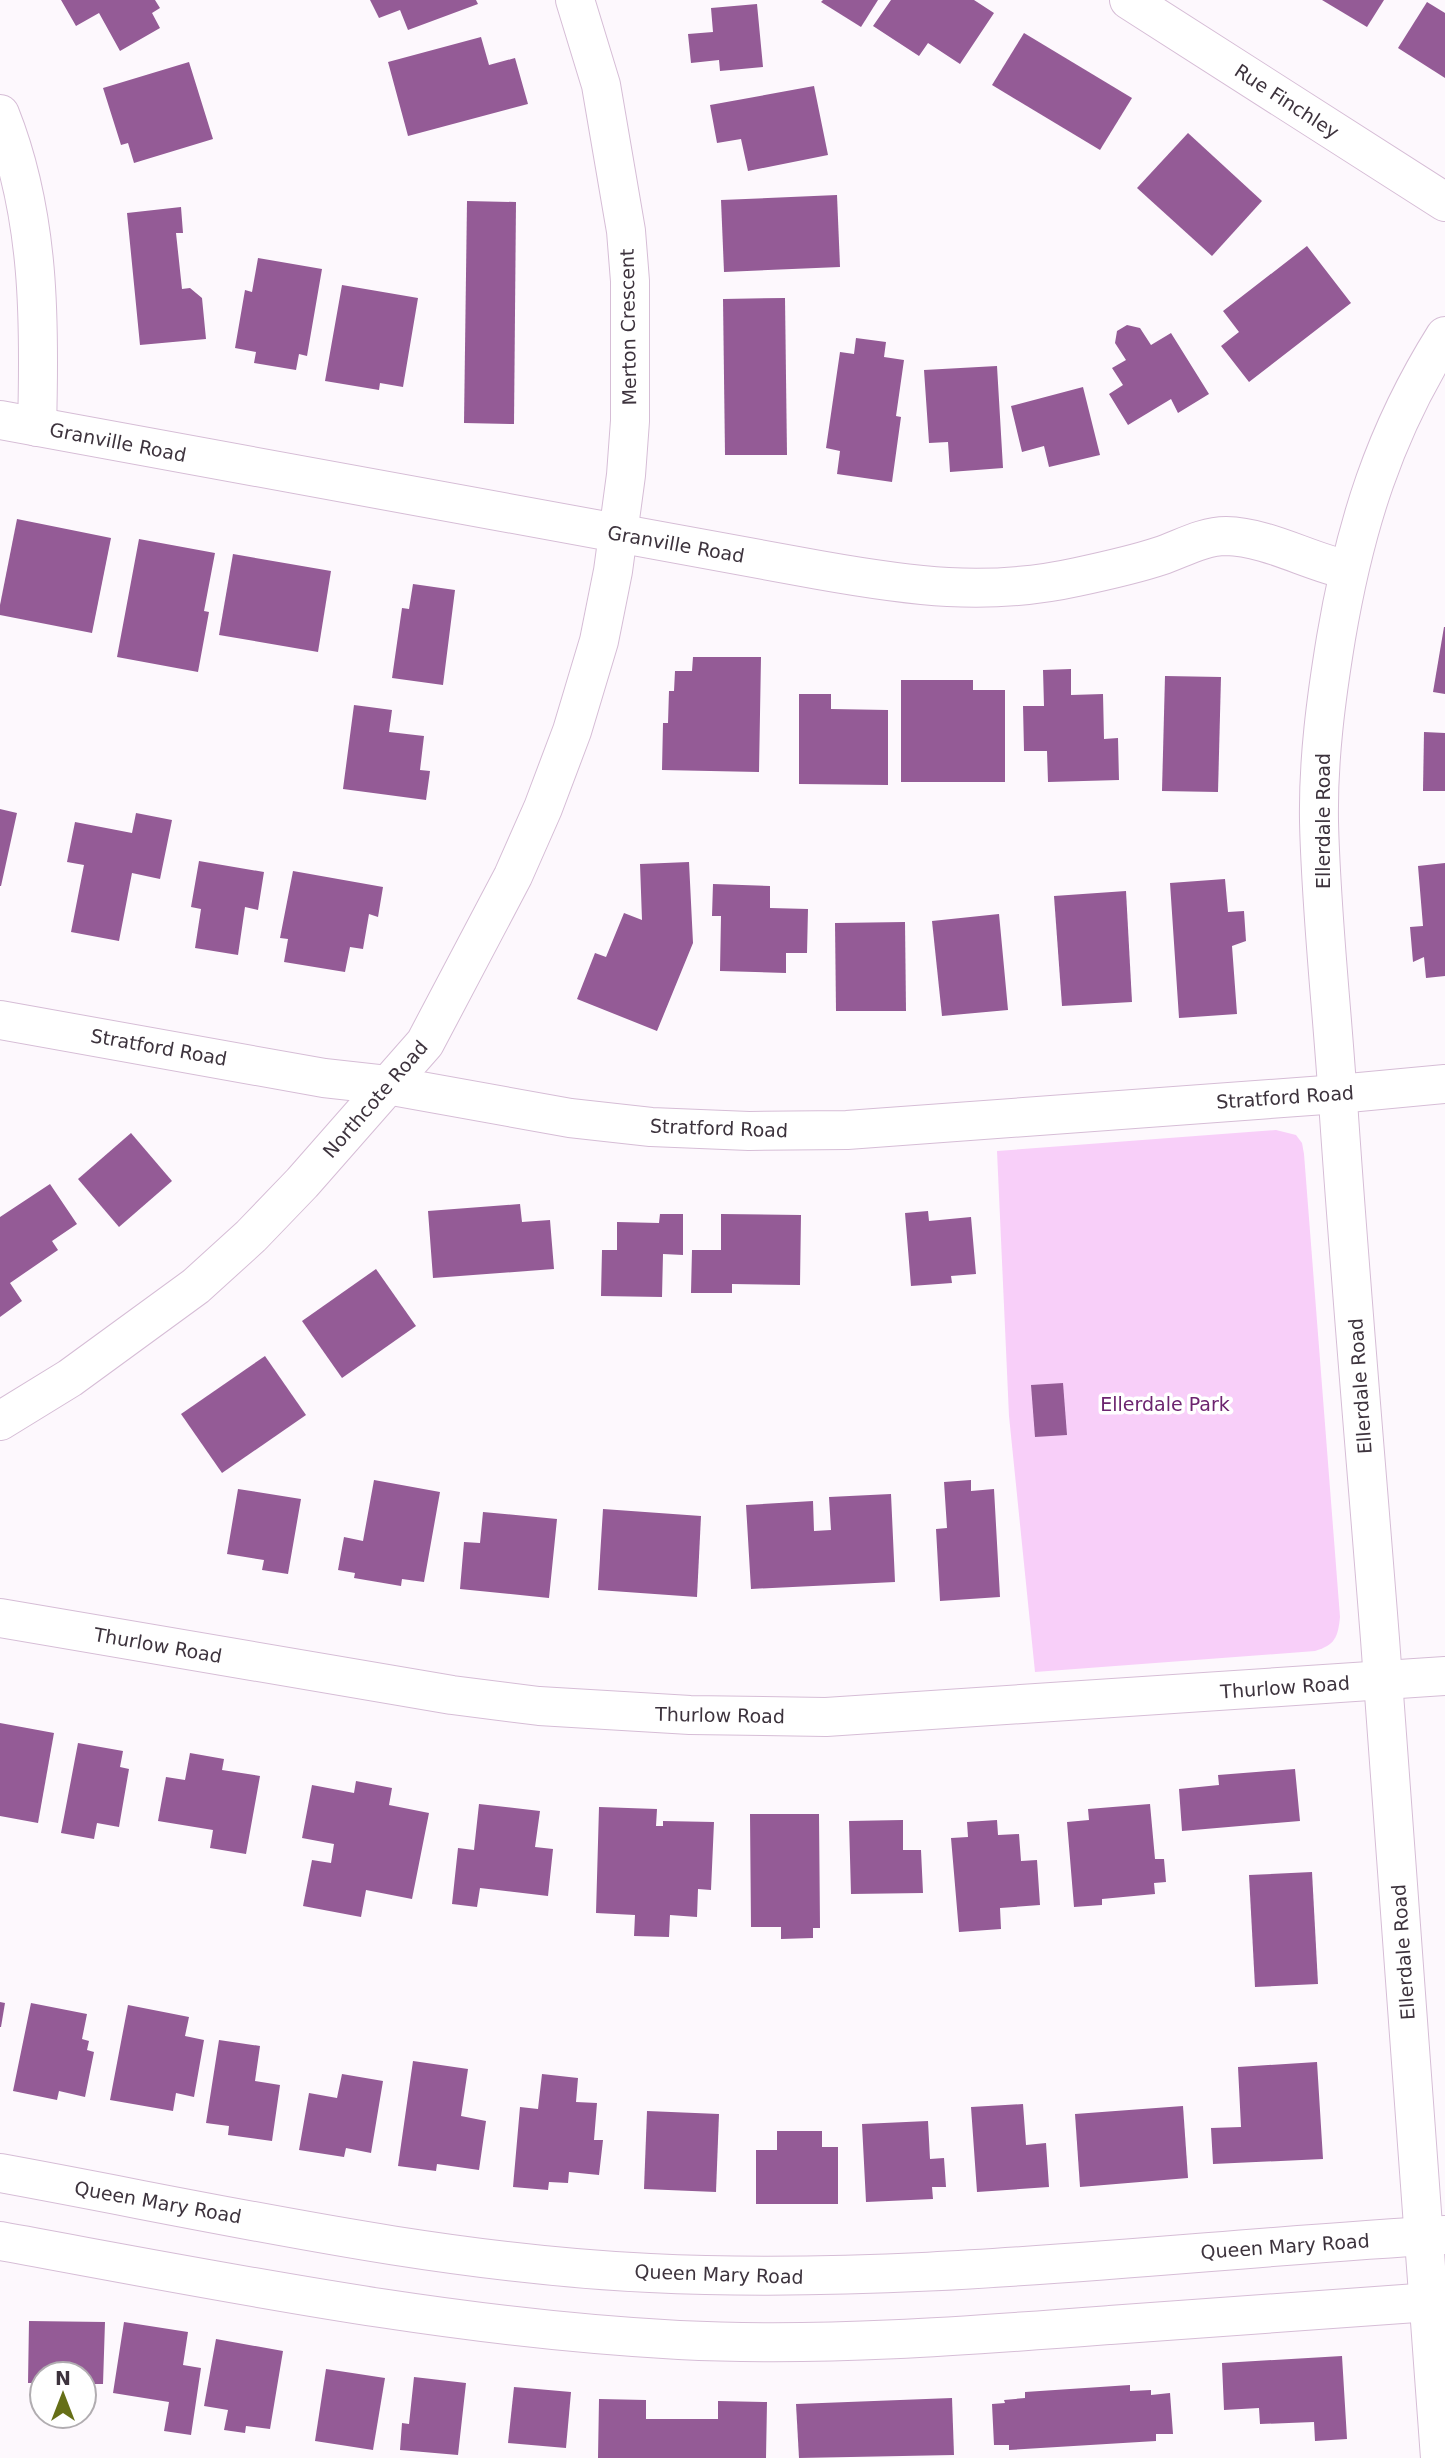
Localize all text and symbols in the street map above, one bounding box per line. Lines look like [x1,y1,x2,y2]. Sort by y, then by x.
street label: Rue Finchley [1231,59,1343,143]
street label: Merton Crescent [616,248,640,406]
street label: Granville Road [48,418,188,466]
street label: Granville Road [606,521,746,567]
street label: Ellerdale Road [1312,753,1334,889]
street label: Stratford Road [89,1024,229,1070]
street label: Northcote Road [318,1036,432,1162]
street label: Stratford Road [1215,1081,1355,1113]
street label: Stratford Road [650,1115,788,1141]
street label: Ellerdale Road [1344,1317,1376,1455]
park label: Ellerdale Park [1100,1393,1230,1415]
street label: Thurlow Road [91,1623,224,1667]
street label: Thurlow Road [1219,1672,1350,1703]
street label: Thurlow Road [654,1703,785,1727]
street label: Ellerdale Road [1387,1883,1419,2021]
street label: Queen Mary Road [73,2176,243,2228]
street label: Queen Mary Road [1200,2229,1370,2263]
street label: Queen Mary Road [634,2260,804,2288]
north arrow [28,2360,98,2430]
text: N [55,2367,71,2389]

